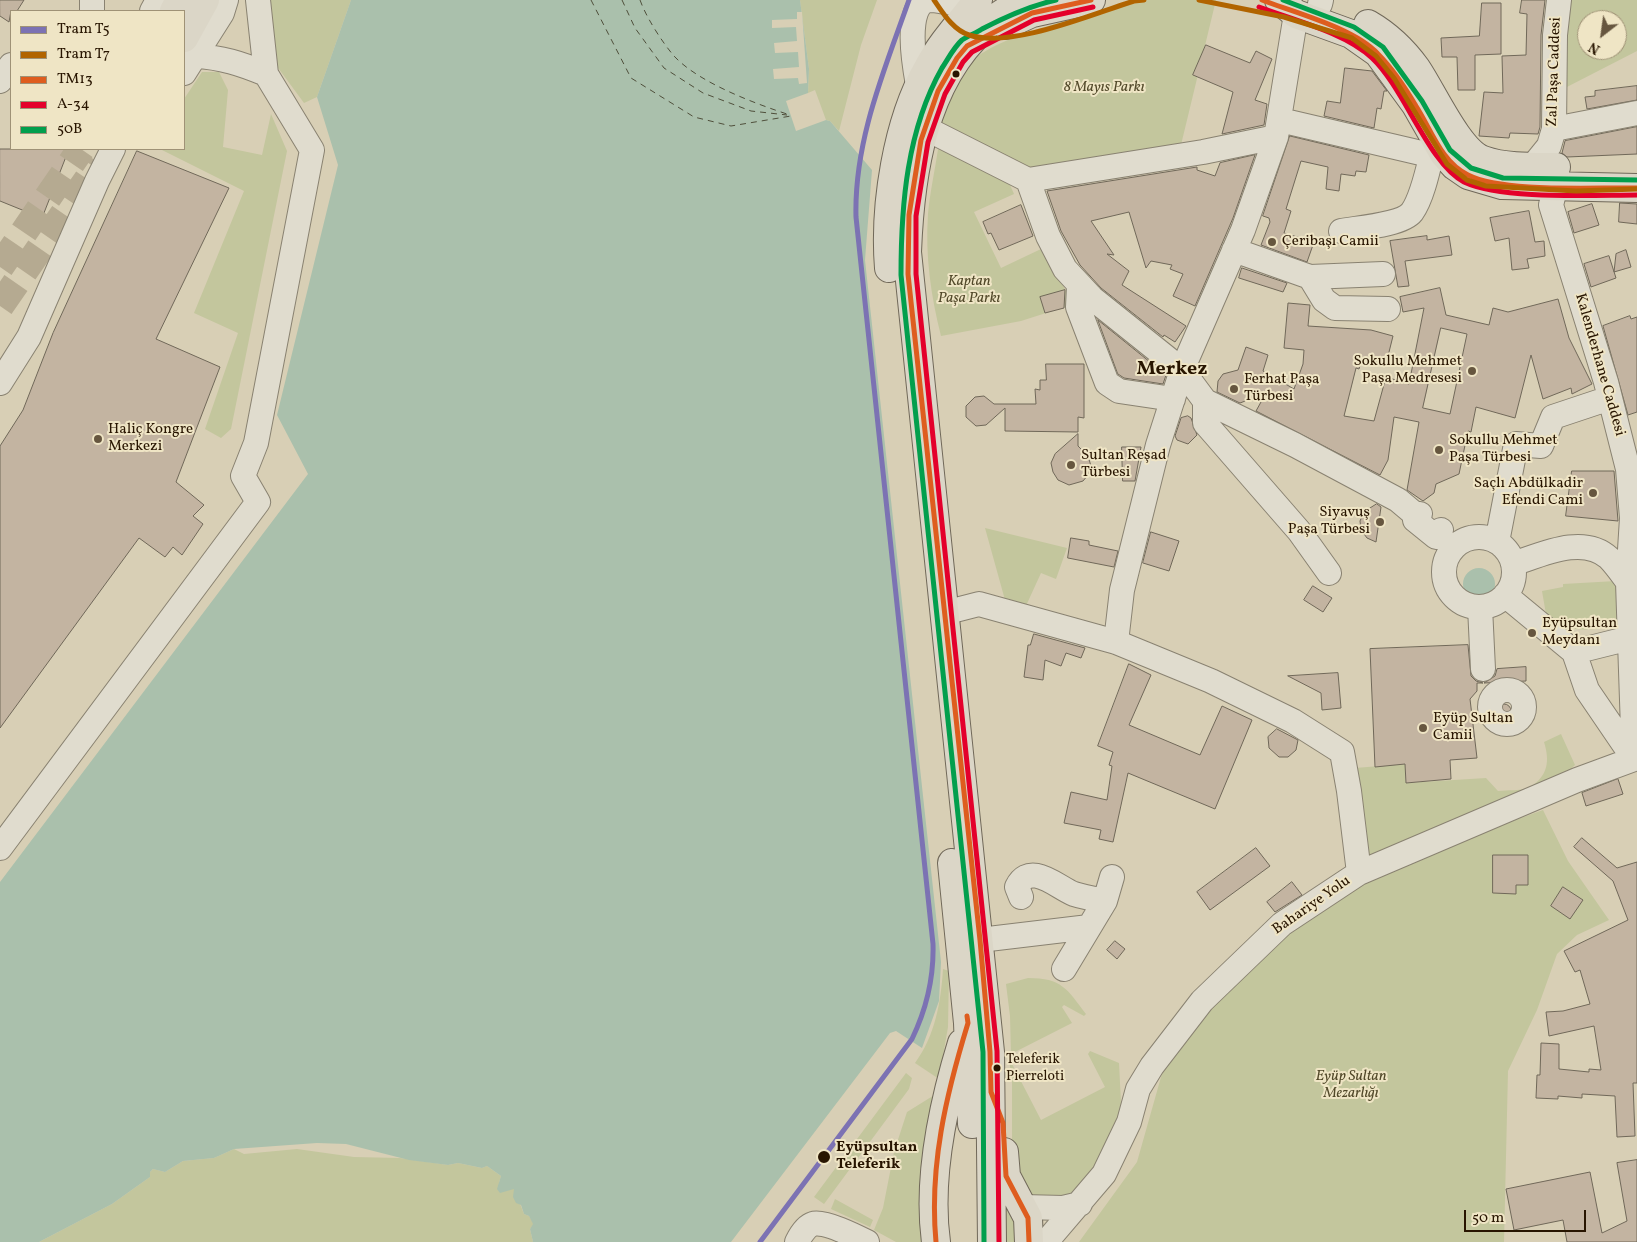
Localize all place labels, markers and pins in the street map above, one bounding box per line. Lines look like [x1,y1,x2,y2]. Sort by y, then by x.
unlabelled marker [951,69,961,79]
place label: Çeribaşı Camii [1282,233,1379,251]
marker: Çeribaşı Camii [1266,236,1278,248]
place label: Sokullu Mehmet Paşa Medresesi [1353,353,1462,388]
marker: Sokullu Mehmet Paşa Medresesi [1466,365,1478,377]
place label: Ferhat Paşa Türbesi [1244,371,1320,406]
marker: Ferhat Paşa Türbesi [1228,383,1240,395]
place label: Haliç Kongre Merkezi [108,421,193,456]
place label: Sokullu Mehmet Paşa Türbesi [1449,432,1558,467]
marker: Haliç Kongre Merkezi [92,433,104,445]
marker: Sokullu Mehmet Paşa Türbesi [1433,444,1445,456]
place label: Sultan Reşad Türbesi [1081,447,1166,482]
marker: Sultan Reşad Türbesi [1065,459,1077,471]
place label: Saçlı Abdülkadir Efendi Cami [1474,475,1583,510]
marker: Saçlı Abdülkadir Efendi Cami [1587,487,1599,499]
place label: Siyavuş Paşa Türbesi [1288,504,1370,539]
marker: Siyavuş Paşa Türbesi [1374,516,1386,528]
place label: Eyüpsultan Meydanı [1542,615,1617,650]
marker: Eyüpsultan Meydanı [1526,627,1538,639]
place label: Eyüp Sultan Camii [1433,710,1513,745]
marker: Eyüp Sultan Camii [1417,722,1429,734]
place label: Teleferik Pierreloti [1006,1052,1064,1084]
marker: Teleferik Pierreloti [992,1063,1002,1073]
place label: Eyüpsultan Teleferik [836,1139,917,1174]
marker: Eyüpsultan Teleferik [816,1149,832,1165]

